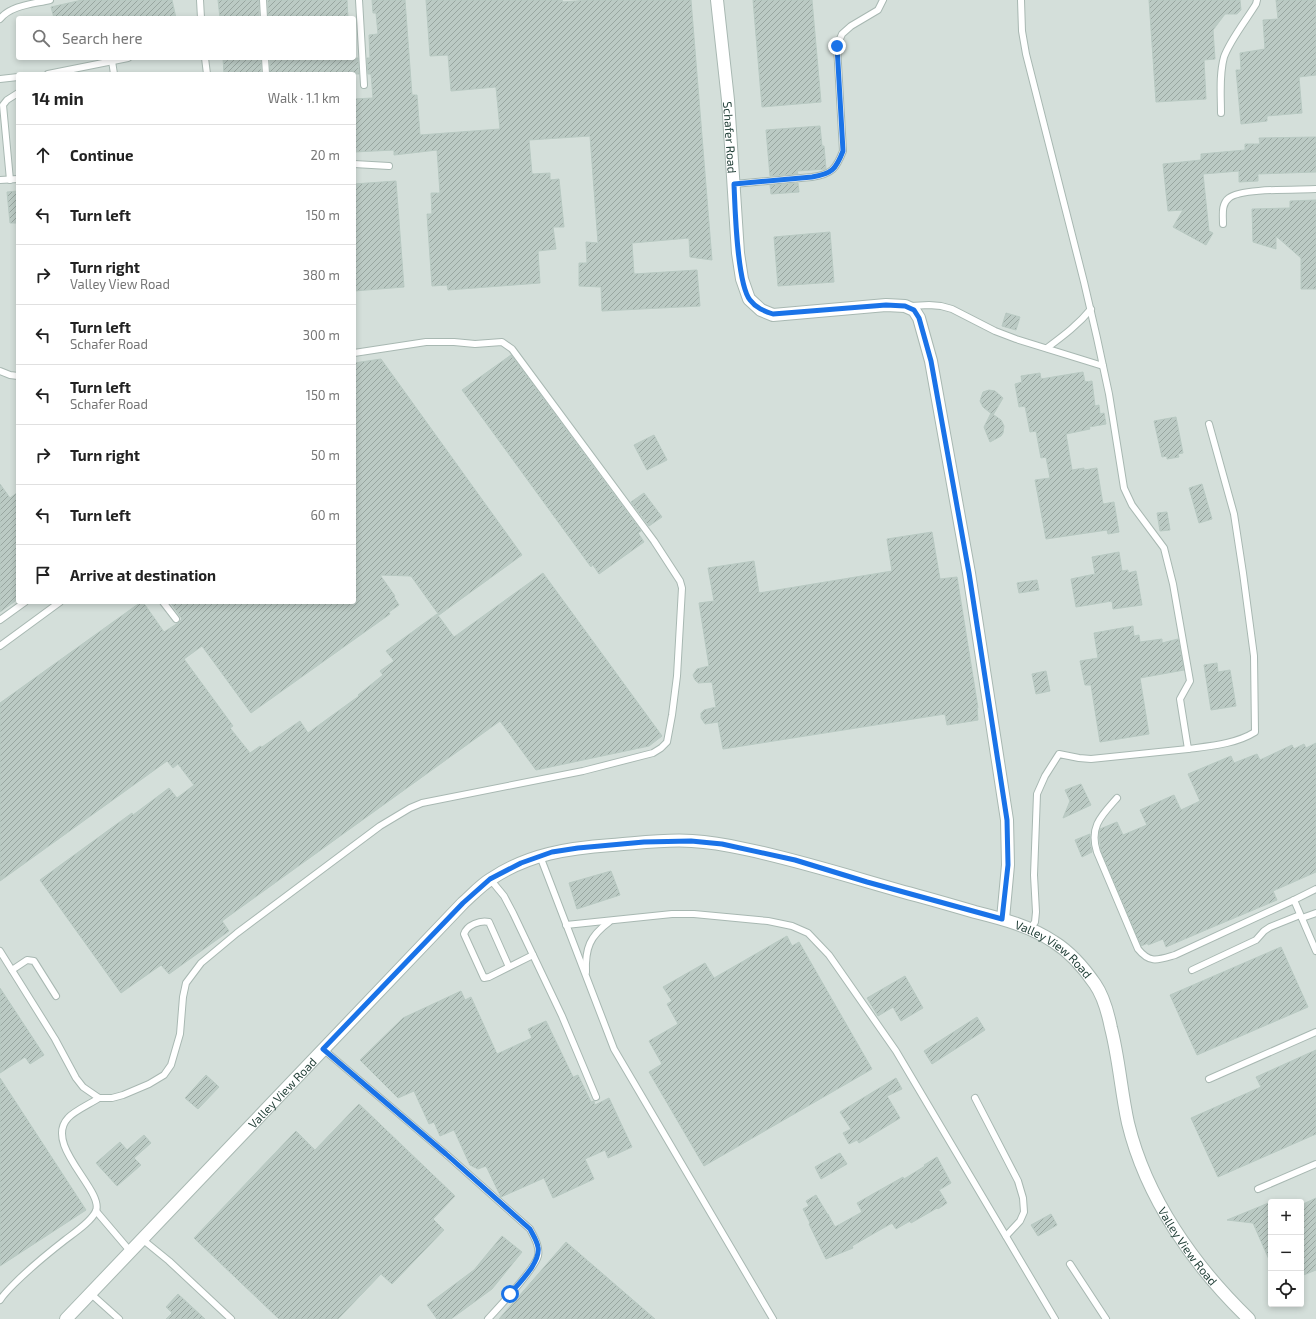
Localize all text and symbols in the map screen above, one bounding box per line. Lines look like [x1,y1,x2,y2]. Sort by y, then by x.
search box [16,16,356,60]
icon: search [30,27,52,49]
text: Search here [62,29,143,47]
route end [828,37,846,55]
text: 14 min [32,88,84,108]
text: Walk · 1.1 km [268,90,340,106]
street label: Schafer Road [721,101,740,174]
icon: ahead [32,144,54,166]
text: Continue [70,146,133,164]
text: 20 m [311,147,340,163]
icon: left [32,204,54,226]
text: Turn left [70,206,131,224]
text: 150 m [306,207,340,223]
text: Turn right [70,258,140,276]
icon: right [32,264,54,286]
text: 380 m [303,267,340,283]
text: Valley View Road [70,276,170,292]
text: Turn left [70,318,131,336]
icon: left [32,324,54,346]
text: 300 m [303,327,340,343]
text: Schafer Road [70,336,148,352]
text: Turn left [70,378,131,396]
icon: left [32,384,54,406]
text: 150 m [306,387,340,403]
text: Schafer Road [70,396,148,412]
icon: right [32,444,54,466]
text: Turn right [70,446,140,464]
text: 50 m [311,447,340,463]
icon: left [32,504,54,526]
text: Turn left [70,506,131,524]
text: 60 m [310,507,340,523]
icon: arrive [32,564,54,586]
text: Arrive at destination [70,566,216,584]
street label: Valley View Road [1013,917,1095,981]
street label: Valley View Road [245,1054,319,1131]
map controls [1268,1199,1304,1307]
button: + [1268,1199,1304,1235]
street label: Valley View Road [1156,1204,1220,1288]
button: − [1268,1235,1304,1271]
button: locate [1268,1271,1304,1307]
route start [501,1285,519,1303]

